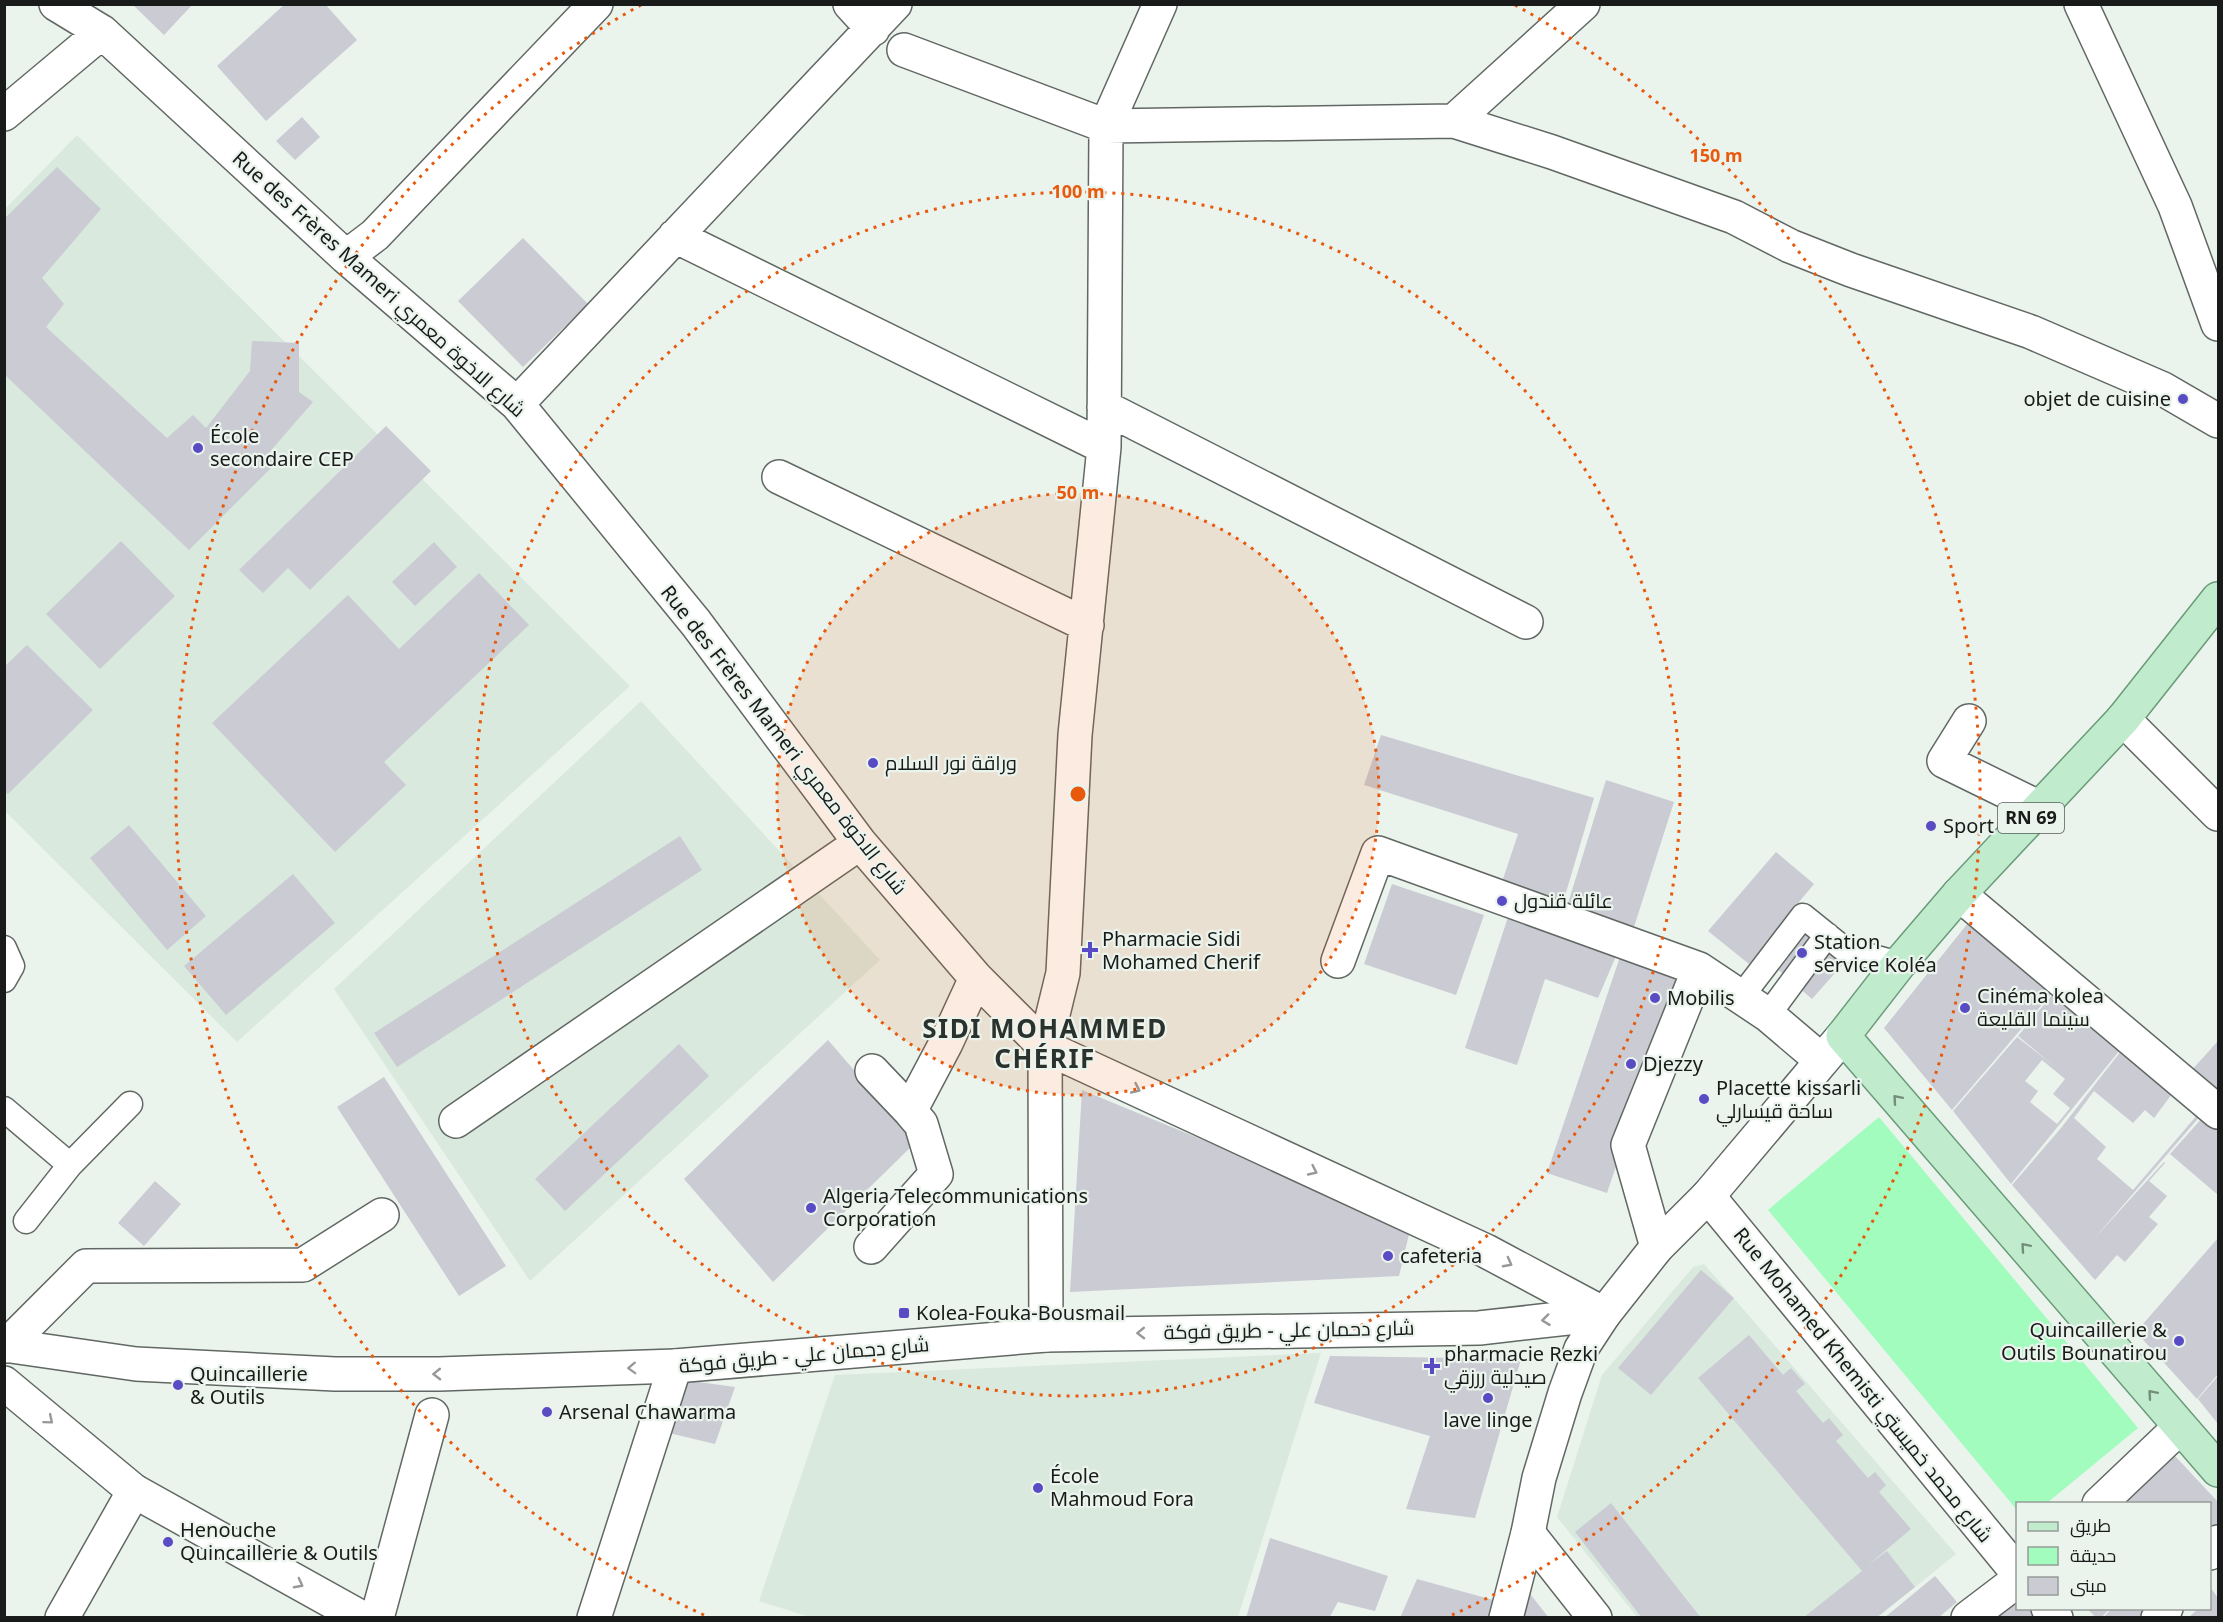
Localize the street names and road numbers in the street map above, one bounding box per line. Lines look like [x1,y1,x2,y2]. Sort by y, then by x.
street label: Rue des Frères Mameri شارع الاخوة معمري [225,145,532,425]
street label: Rue des Frères Mameri شارع الاخوة معمري [653,579,914,902]
road number: RN 69 [1998,803,2064,833]
street label: Rue Mohamed Khemisti شارع محمد خميستي [1725,1222,1999,1550]
street label: شارع دحمان علي - طريق فوكة [1163,1314,1415,1348]
street label: شارع دحمان علي - طريق فوكة [678,1330,930,1382]

